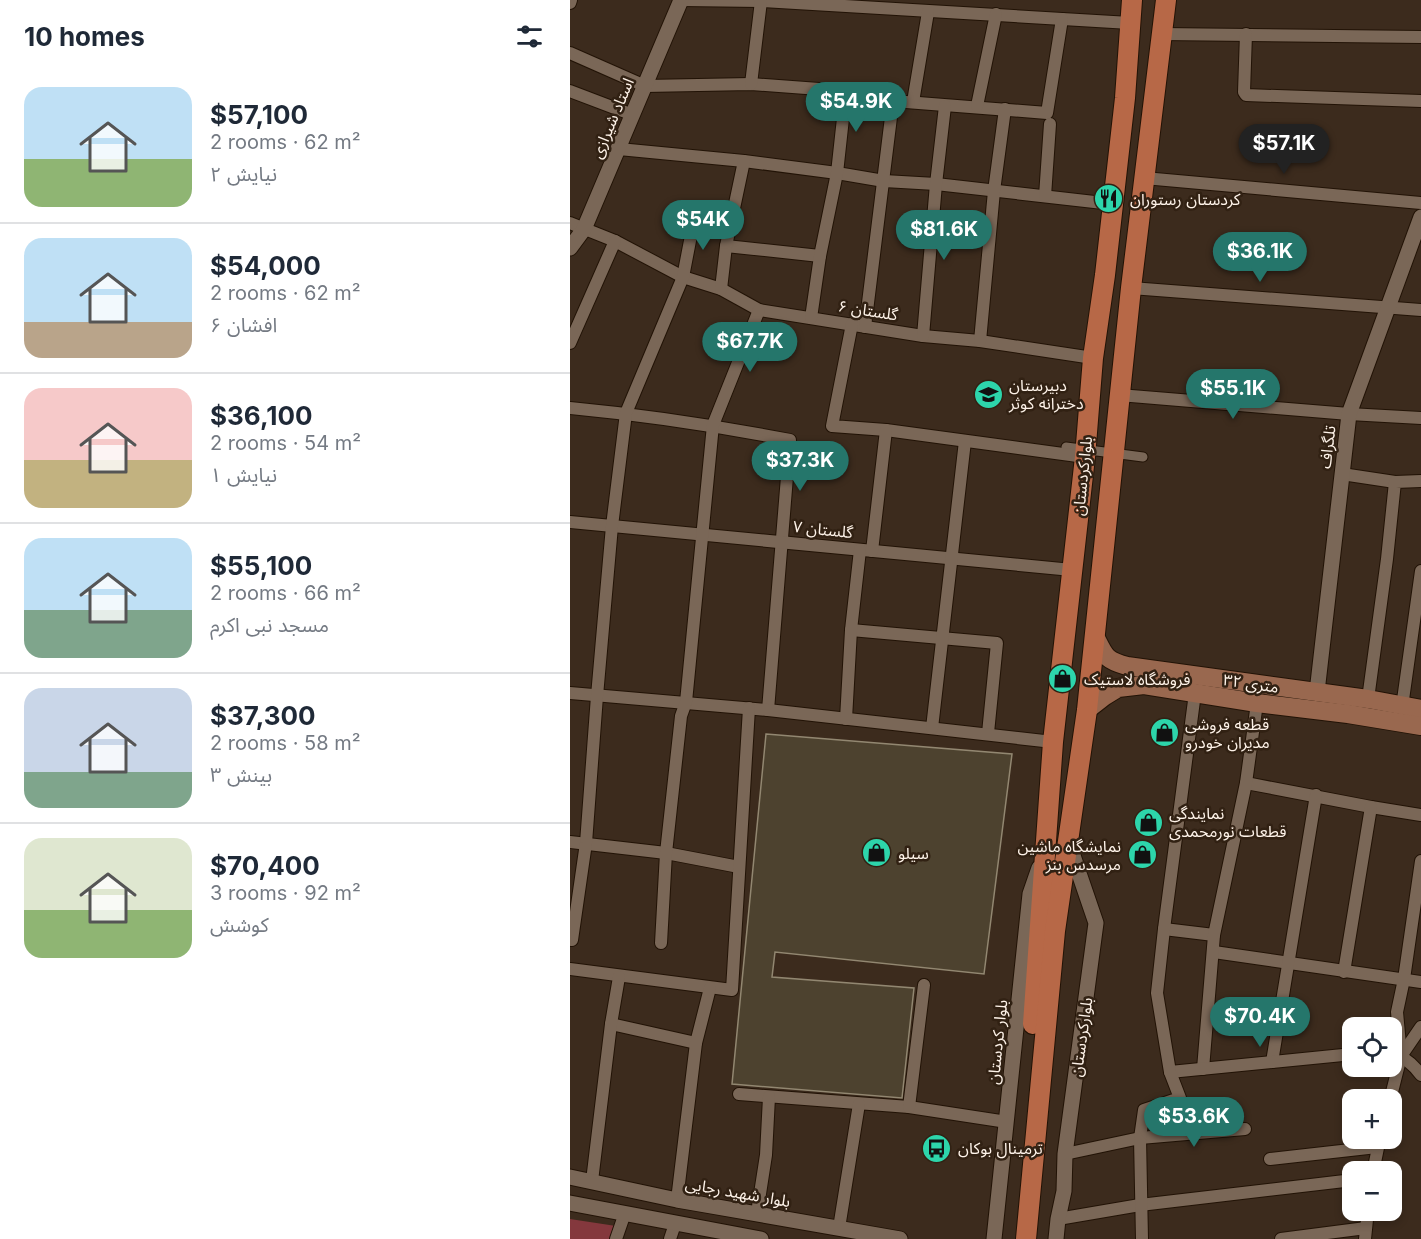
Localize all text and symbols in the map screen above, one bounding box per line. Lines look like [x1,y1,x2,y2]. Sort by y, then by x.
icon: filters [513,20,546,53]
text: 10 homes [24,21,145,52]
street label: استاد شیرازی [586,75,638,161]
pin: $54.9K [807,82,905,133]
text: $54.9K [820,89,892,113]
text: $57,100 [210,99,308,130]
icon: home [72,111,144,183]
pin: $57.1K [1235,124,1333,175]
text: 2 rooms · 62 m² [210,130,361,154]
text: $57.1K [1253,131,1315,155]
text: نیایش ۲ [210,162,277,186]
restaurant icon: کردستان رستوران [1093,183,1125,215]
place label: کردستان رستوران [1130,189,1241,209]
pin: $54K [667,200,739,251]
text: $54K [676,207,730,231]
pin: $81.6K [895,210,993,261]
text: $81.6K [910,217,978,241]
pin: $36.1K [1211,232,1309,283]
text: $36.1K [1227,239,1293,263]
text: $54,000 [210,250,321,281]
icon: home [72,262,144,334]
text: 2 rooms · 62 m² [210,281,361,305]
street label: گلستان ۶ [837,295,900,325]
text: افشان ۶ [210,313,277,337]
pin: $67.7K [701,322,799,373]
text: $67.7K [716,329,784,353]
pin: $55.1K [1184,369,1282,420]
place label: دبیرستان دخترانه کوثر [1008,375,1084,413]
text: $55.1K [1200,376,1266,400]
school or university icon: دبیرستان دخترانه کوثر [972,378,1004,410]
text: $36,100 [210,400,313,431]
icon: home [72,412,144,484]
street label: تلگراف [1314,424,1340,470]
text: 2 rooms · 54 m² [210,431,361,455]
street label: بلوارکردستان [1068,435,1096,517]
pin: $37.3K [751,441,849,492]
text: $37.3K [766,448,834,472]
text: نیایش ۱ [210,463,277,487]
street label: گلستان ۷ [792,516,854,542]
text: $55,100 [210,550,312,581]
icon: home [72,562,144,634]
text: 2 rooms · 66 m² [210,581,361,605]
text: مسجد نبی اکرم [210,613,329,637]
shop icon: فروشگاه لاستیک [1047,663,1079,695]
place label: فروشگاه لاستیک [1084,669,1190,689]
street label: ۳۲ متری [1222,669,1280,697]
text: $37,300 [210,700,316,731]
icon: home [72,712,144,784]
place label: قطعه فروشی مدیران خودرو [1185,714,1270,752]
shop icon: قطعه فروشی مدیران خودرو [1148,717,1180,749]
text: 2 rooms · 58 m² [210,731,361,755]
text: بینش ۳ [210,763,272,787]
place label: نمایندگی قطعات نورمحمدی [1169,803,1287,841]
shop icon: نمایندگی قطعات نورمحمدی [1132,806,1164,838]
place label: نمایشگاه ماشین مرسدس بنز [1017,836,1121,874]
shop icon: سیلو [861,837,893,869]
shop icon: نمایشگاه ماشین مرسدس بنز [1126,839,1158,871]
place label: سیلو [898,843,929,863]
text: $70,400 [210,850,320,881]
icon: home [72,862,144,934]
text: 3 rooms · 92 m² [210,881,361,905]
text: کوشش [210,913,269,937]
street label: بلوارکردستان [1066,996,1096,1078]
pin: $70.4K [1211,997,1309,1048]
street label: بلوار کردستان [983,999,1011,1085]
text: $70.4K [1224,1004,1296,1028]
map controls [1342,1017,1402,1221]
button: locate [1342,1017,1402,1077]
button: + [1342,1089,1402,1149]
pin: $53.6K [1145,1097,1243,1148]
text: $53.6K [1158,1104,1230,1128]
bus stop icon: ترمینال بوکان [921,1132,953,1164]
place label: ترمینال بوکان [958,1138,1043,1159]
button: − [1342,1161,1402,1221]
street label: بلوار شهید رجایی [684,1173,792,1211]

